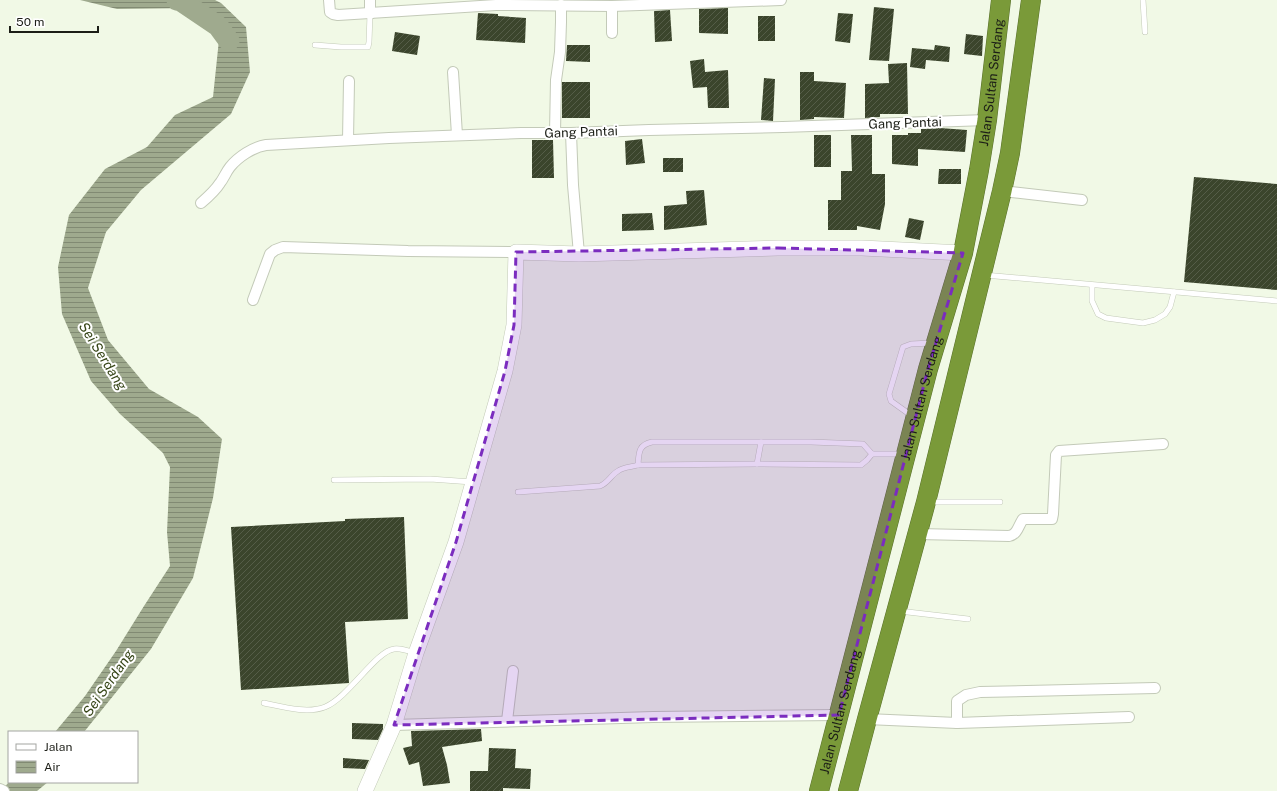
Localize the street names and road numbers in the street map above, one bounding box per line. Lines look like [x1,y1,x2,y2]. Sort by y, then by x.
street label: Jalan Sultan Serdang [975,18,1006,147]
street label: Gang Pantai [868,114,942,132]
street label: Gang Pantai [544,123,618,141]
street label: Jalan Sultan Serdang [897,334,945,462]
street label: Jalan Sultan Serdang [816,648,863,776]

